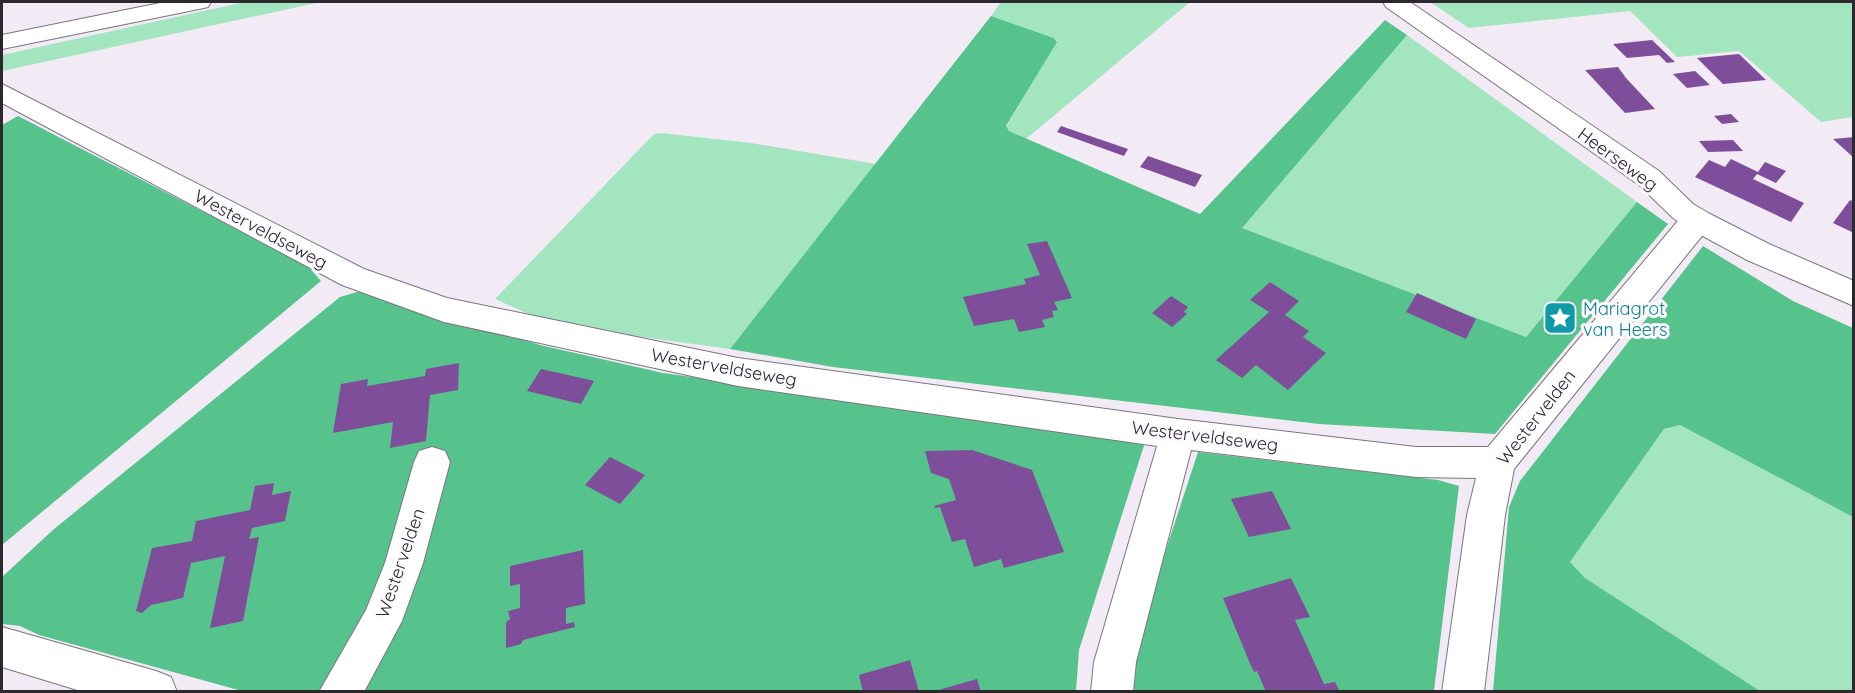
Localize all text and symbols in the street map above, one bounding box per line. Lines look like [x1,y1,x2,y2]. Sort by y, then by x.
street label: Heerseweg [1573,122,1663,196]
street label: Westerveldseweg [190,184,332,274]
place label: Mariagrot van Heers [1583,297,1667,341]
place icon: Mariagrot van Heers [1542,300,1578,336]
street label: Westerveldseweg [649,343,799,391]
street label: Westervelden [1492,365,1580,469]
street label: Westerveldseweg [1130,416,1280,456]
street label: Westervelden [370,505,430,621]

